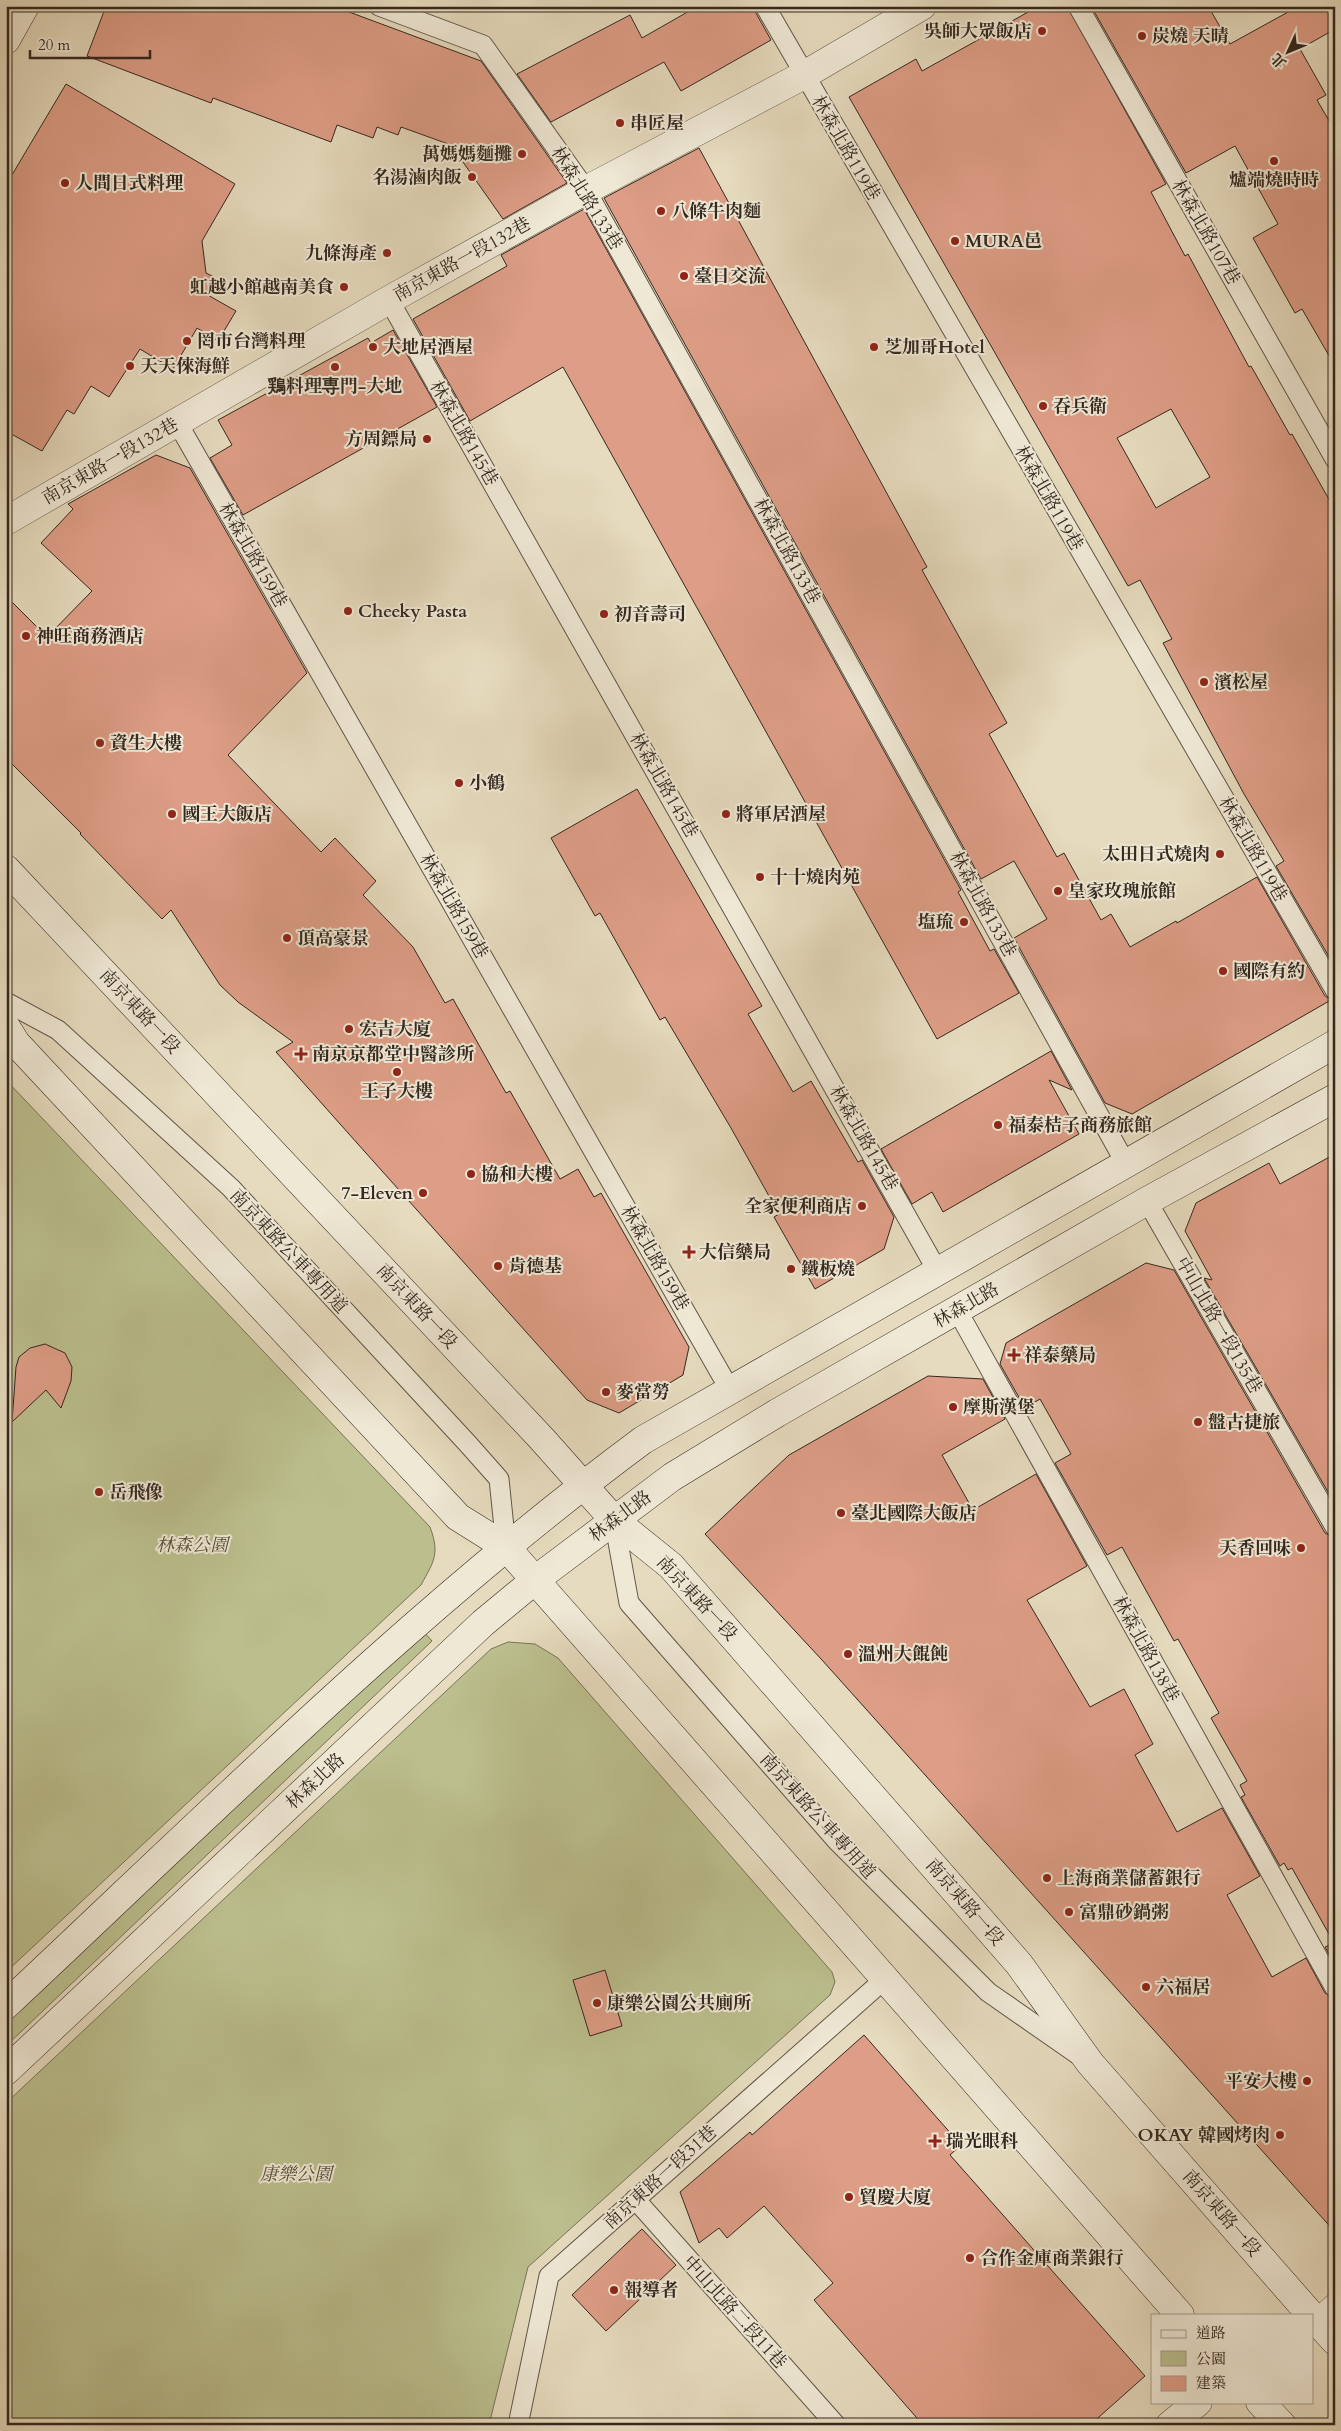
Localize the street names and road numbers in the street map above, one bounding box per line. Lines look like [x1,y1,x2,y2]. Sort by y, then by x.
street label: 林森北路119巷 [805,91,886,205]
street label: 林森北路133巷 [545,142,628,255]
street label: 林森北路107巷 [1165,175,1246,289]
street label: 南京東路一段132巷 [389,211,536,308]
street label: 林森北路145巷 [423,376,504,490]
street label: 南京東路一段132巷 [37,412,183,511]
street label: 林森北路119巷 [1008,441,1089,555]
street label: 林森北路133巷 [747,494,826,609]
street label: 林森北路159巷 [212,498,293,612]
street label: 林森北路145巷 [623,728,704,842]
street label: 林森北路119巷 [1212,792,1293,906]
street label: 林森北路133巷 [943,847,1022,962]
street label: 林森北路159巷 [413,849,494,963]
street label: 南京東路一段 [94,963,186,1059]
street label: 林森北路145巷 [823,1081,904,1195]
street label: 南京東路公車專用道 [224,1184,353,1319]
street label: 林森北路159巷 [614,1201,695,1315]
street label: 中山北路一段135巷 [1169,1252,1268,1398]
street label: 南京東路一段 [371,1258,463,1354]
street label: 林森北路 [929,1277,1004,1334]
street label: 林森北路 [584,1485,657,1548]
street label: 南京東路一段 [651,1550,743,1646]
street label: 林森北路138巷 [1106,1592,1185,1707]
street label: 林森北路 [280,1748,350,1815]
street label: 南京東路公車專用道 [754,1748,881,1885]
street label: 南京東路一段 [920,1853,1009,1951]
street label: 南京東路一段31巷 [598,2120,722,2235]
street label: 南京東路一段 [1177,2164,1266,2262]
street label: 中山北路二段11巷 [677,2250,792,2374]

